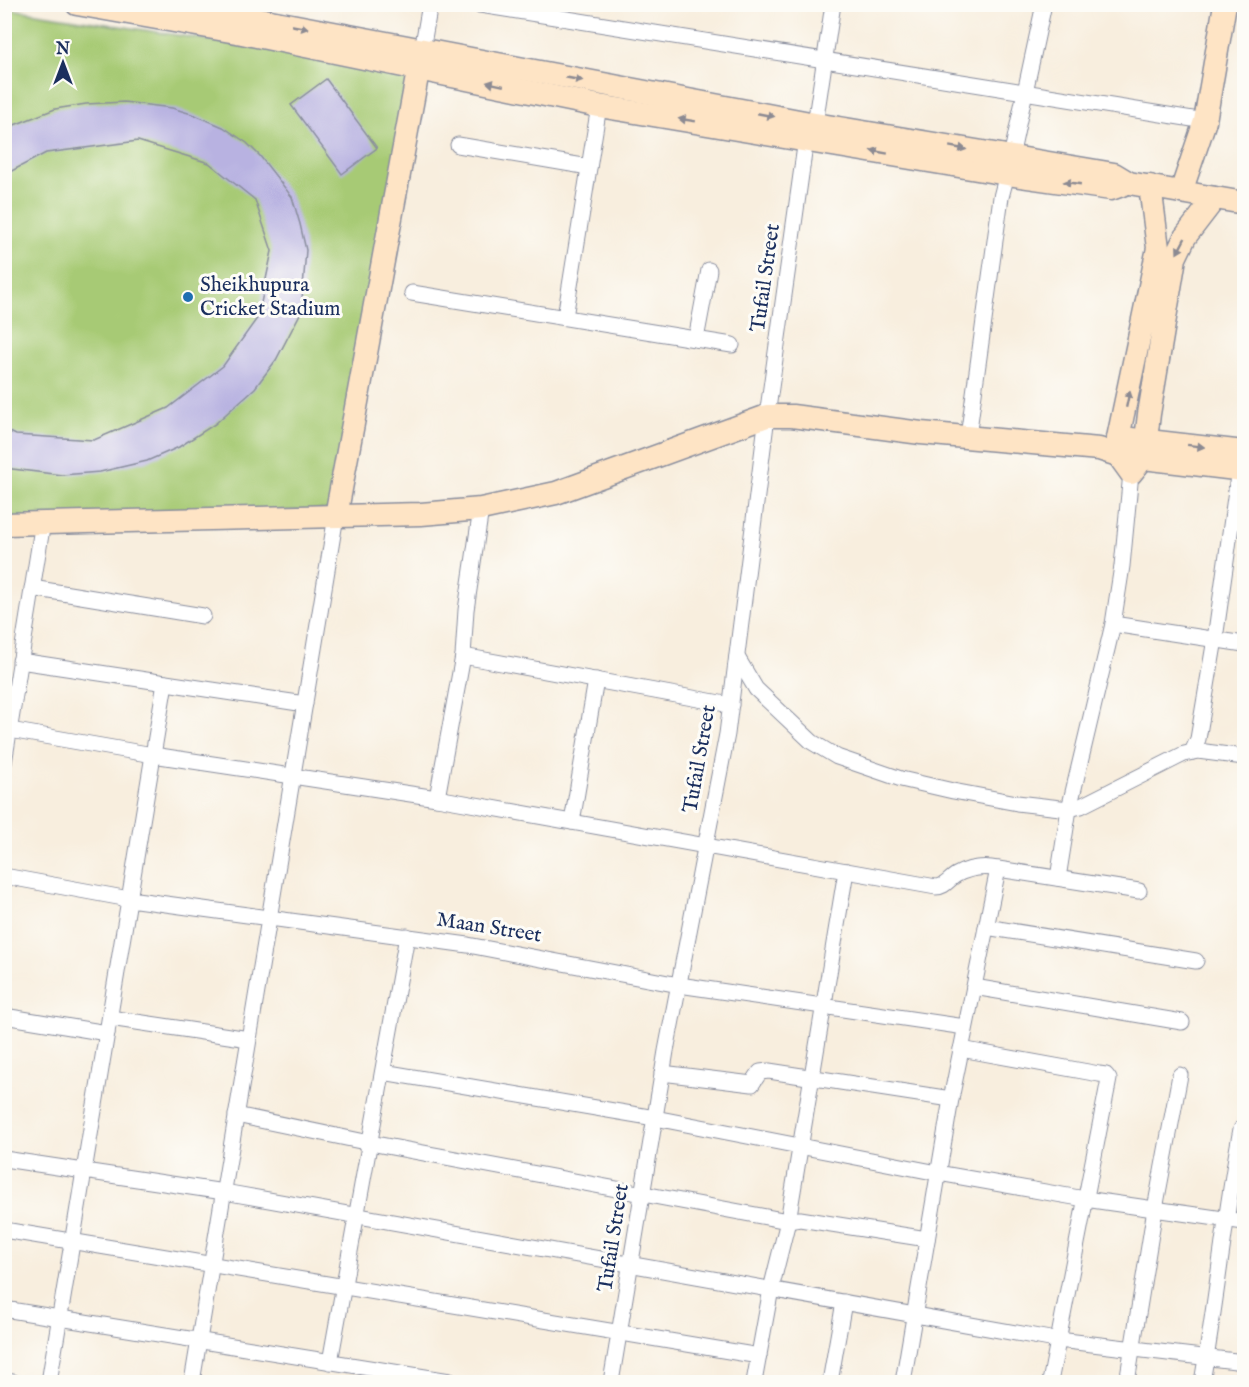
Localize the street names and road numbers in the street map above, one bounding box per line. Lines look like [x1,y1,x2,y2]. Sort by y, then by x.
street label: Tufail Street [745,222,787,334]
street label: Tufail Street [677,703,723,815]
street label: Maan Street [435,906,543,950]
street label: Tufail Street [592,1182,636,1294]

